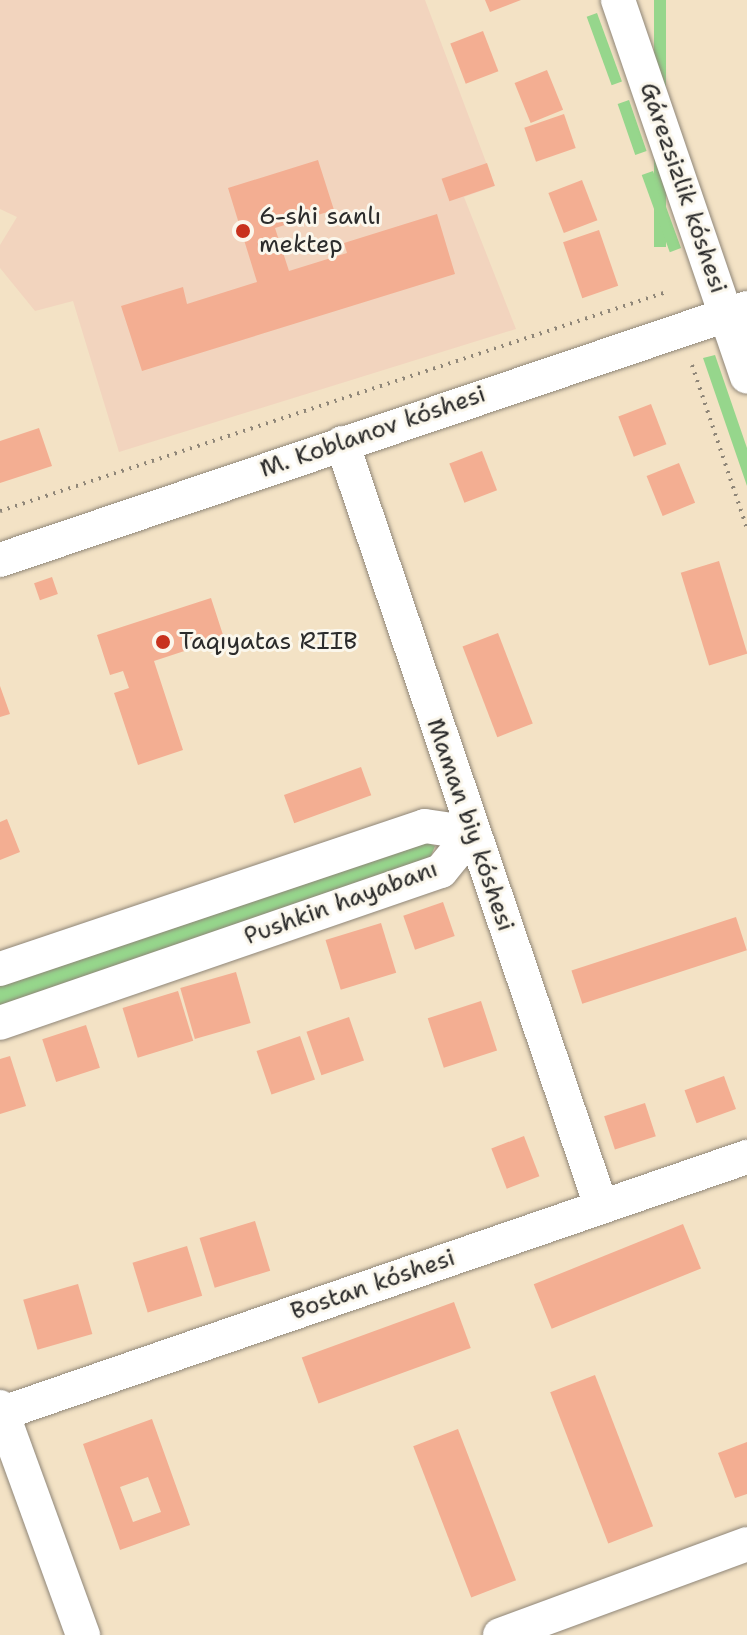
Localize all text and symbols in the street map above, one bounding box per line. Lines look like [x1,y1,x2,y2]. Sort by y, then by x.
street label: Gárezsizlik kóshesi [633,79,733,297]
place label: 6-shi sanlı mektep [259,203,381,259]
marker: 6-shi sanlı mektep [234,222,252,240]
street label: M. Koblanov kóshesi [256,380,490,484]
place label: Taqıyatas RIIB [179,628,358,656]
marker: Taqıyatas RIIB [154,633,172,651]
street label: Maman biy kóshesi [420,715,520,935]
street label: Pushkin hayabanı [240,855,442,951]
street label: Bostan kóshesi [287,1243,459,1327]

